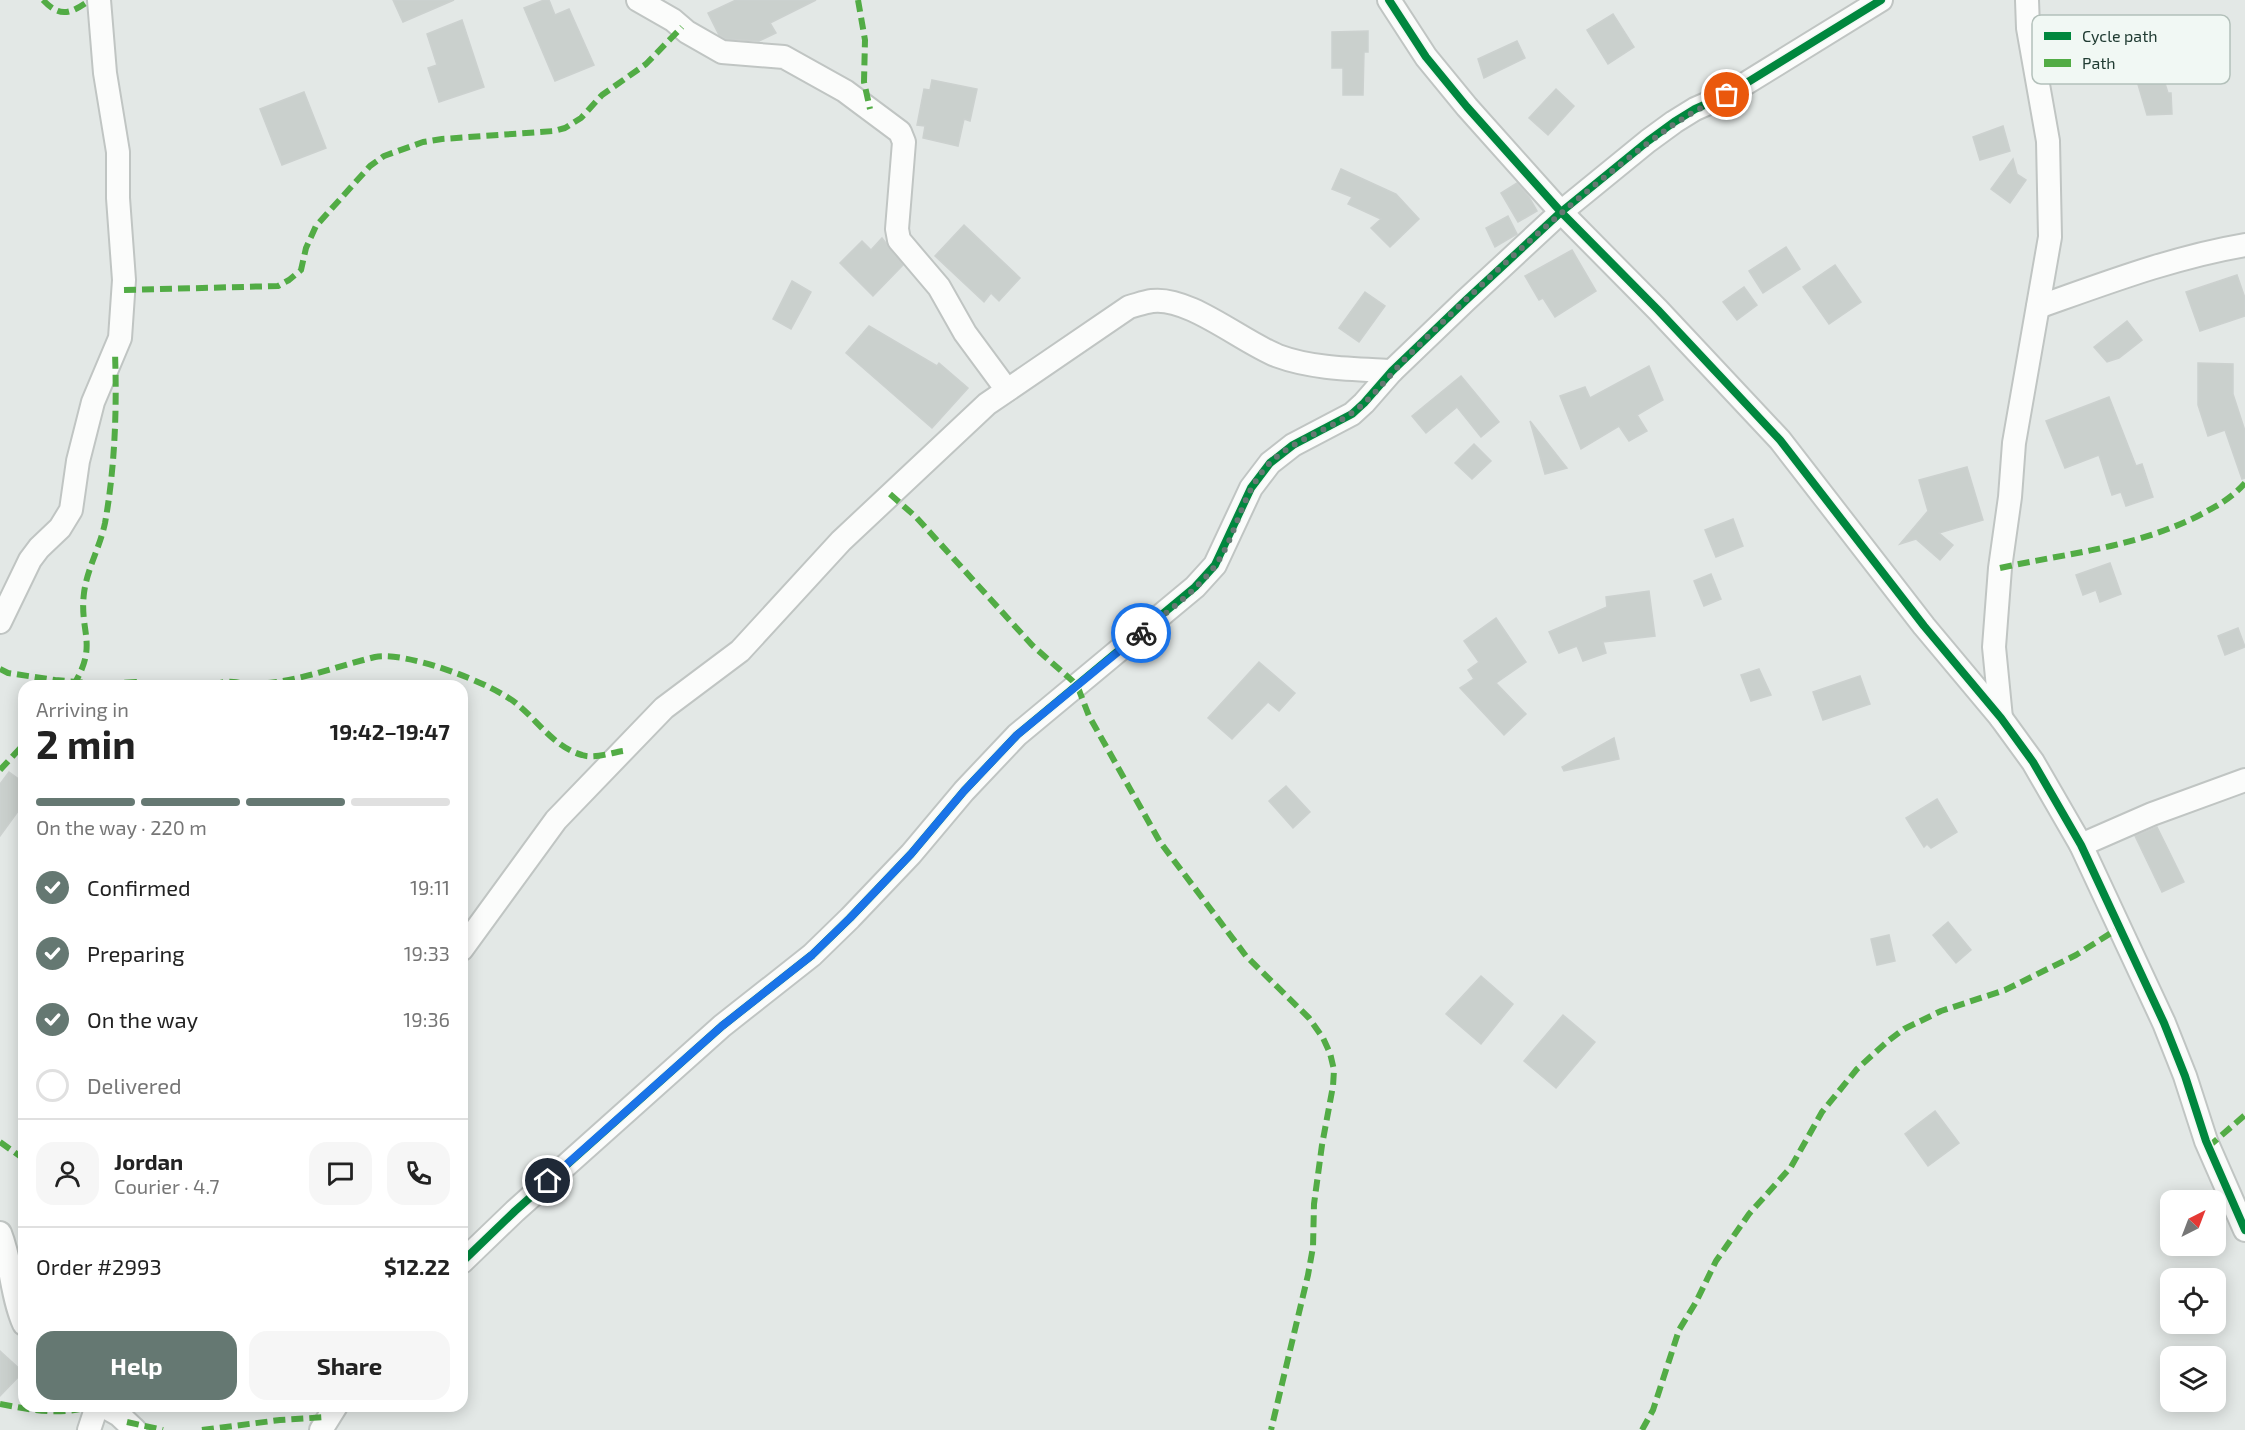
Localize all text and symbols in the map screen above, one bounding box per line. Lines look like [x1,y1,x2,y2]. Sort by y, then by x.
legend [2032,15,2230,84]
text: Cycle path [2082,26,2158,45]
text: Path [2082,53,2116,72]
pin [1701,69,1752,120]
icon: bag [1710,78,1743,111]
courier [1111,603,1171,663]
icon: bike [1125,617,1158,650]
text: Arriving in [36,697,129,721]
text: 19:42–19:47 [330,718,450,744]
text: 2 min [36,720,136,767]
text: On the way · 220 m [36,815,207,839]
icon: check [36,871,69,904]
text: Confirmed [87,874,191,900]
text: 19:11 [410,875,450,899]
icon: check [36,937,69,970]
text: Preparing [87,940,185,966]
text: 19:33 [404,941,450,965]
icon: check [36,1003,69,1036]
text: On the way [87,1006,198,1032]
text: 19:36 [403,1007,450,1031]
text: Delivered [87,1072,182,1098]
button: person [36,1142,99,1205]
button: chat [309,1142,372,1205]
button: phone [387,1142,450,1205]
text: Jordan [114,1148,183,1174]
pin [522,1155,573,1206]
icon: home [531,1164,564,1197]
text: Courier · 4.7 [114,1174,220,1198]
north arrow [2160,1190,2226,1256]
map controls [2160,1190,2226,1412]
text: Order #2993 [36,1253,162,1279]
text: $12.22 [384,1253,450,1279]
button: locate [2160,1268,2226,1334]
button: Help [36,1331,237,1400]
button: Share [249,1331,450,1400]
button: layers [2160,1346,2226,1412]

